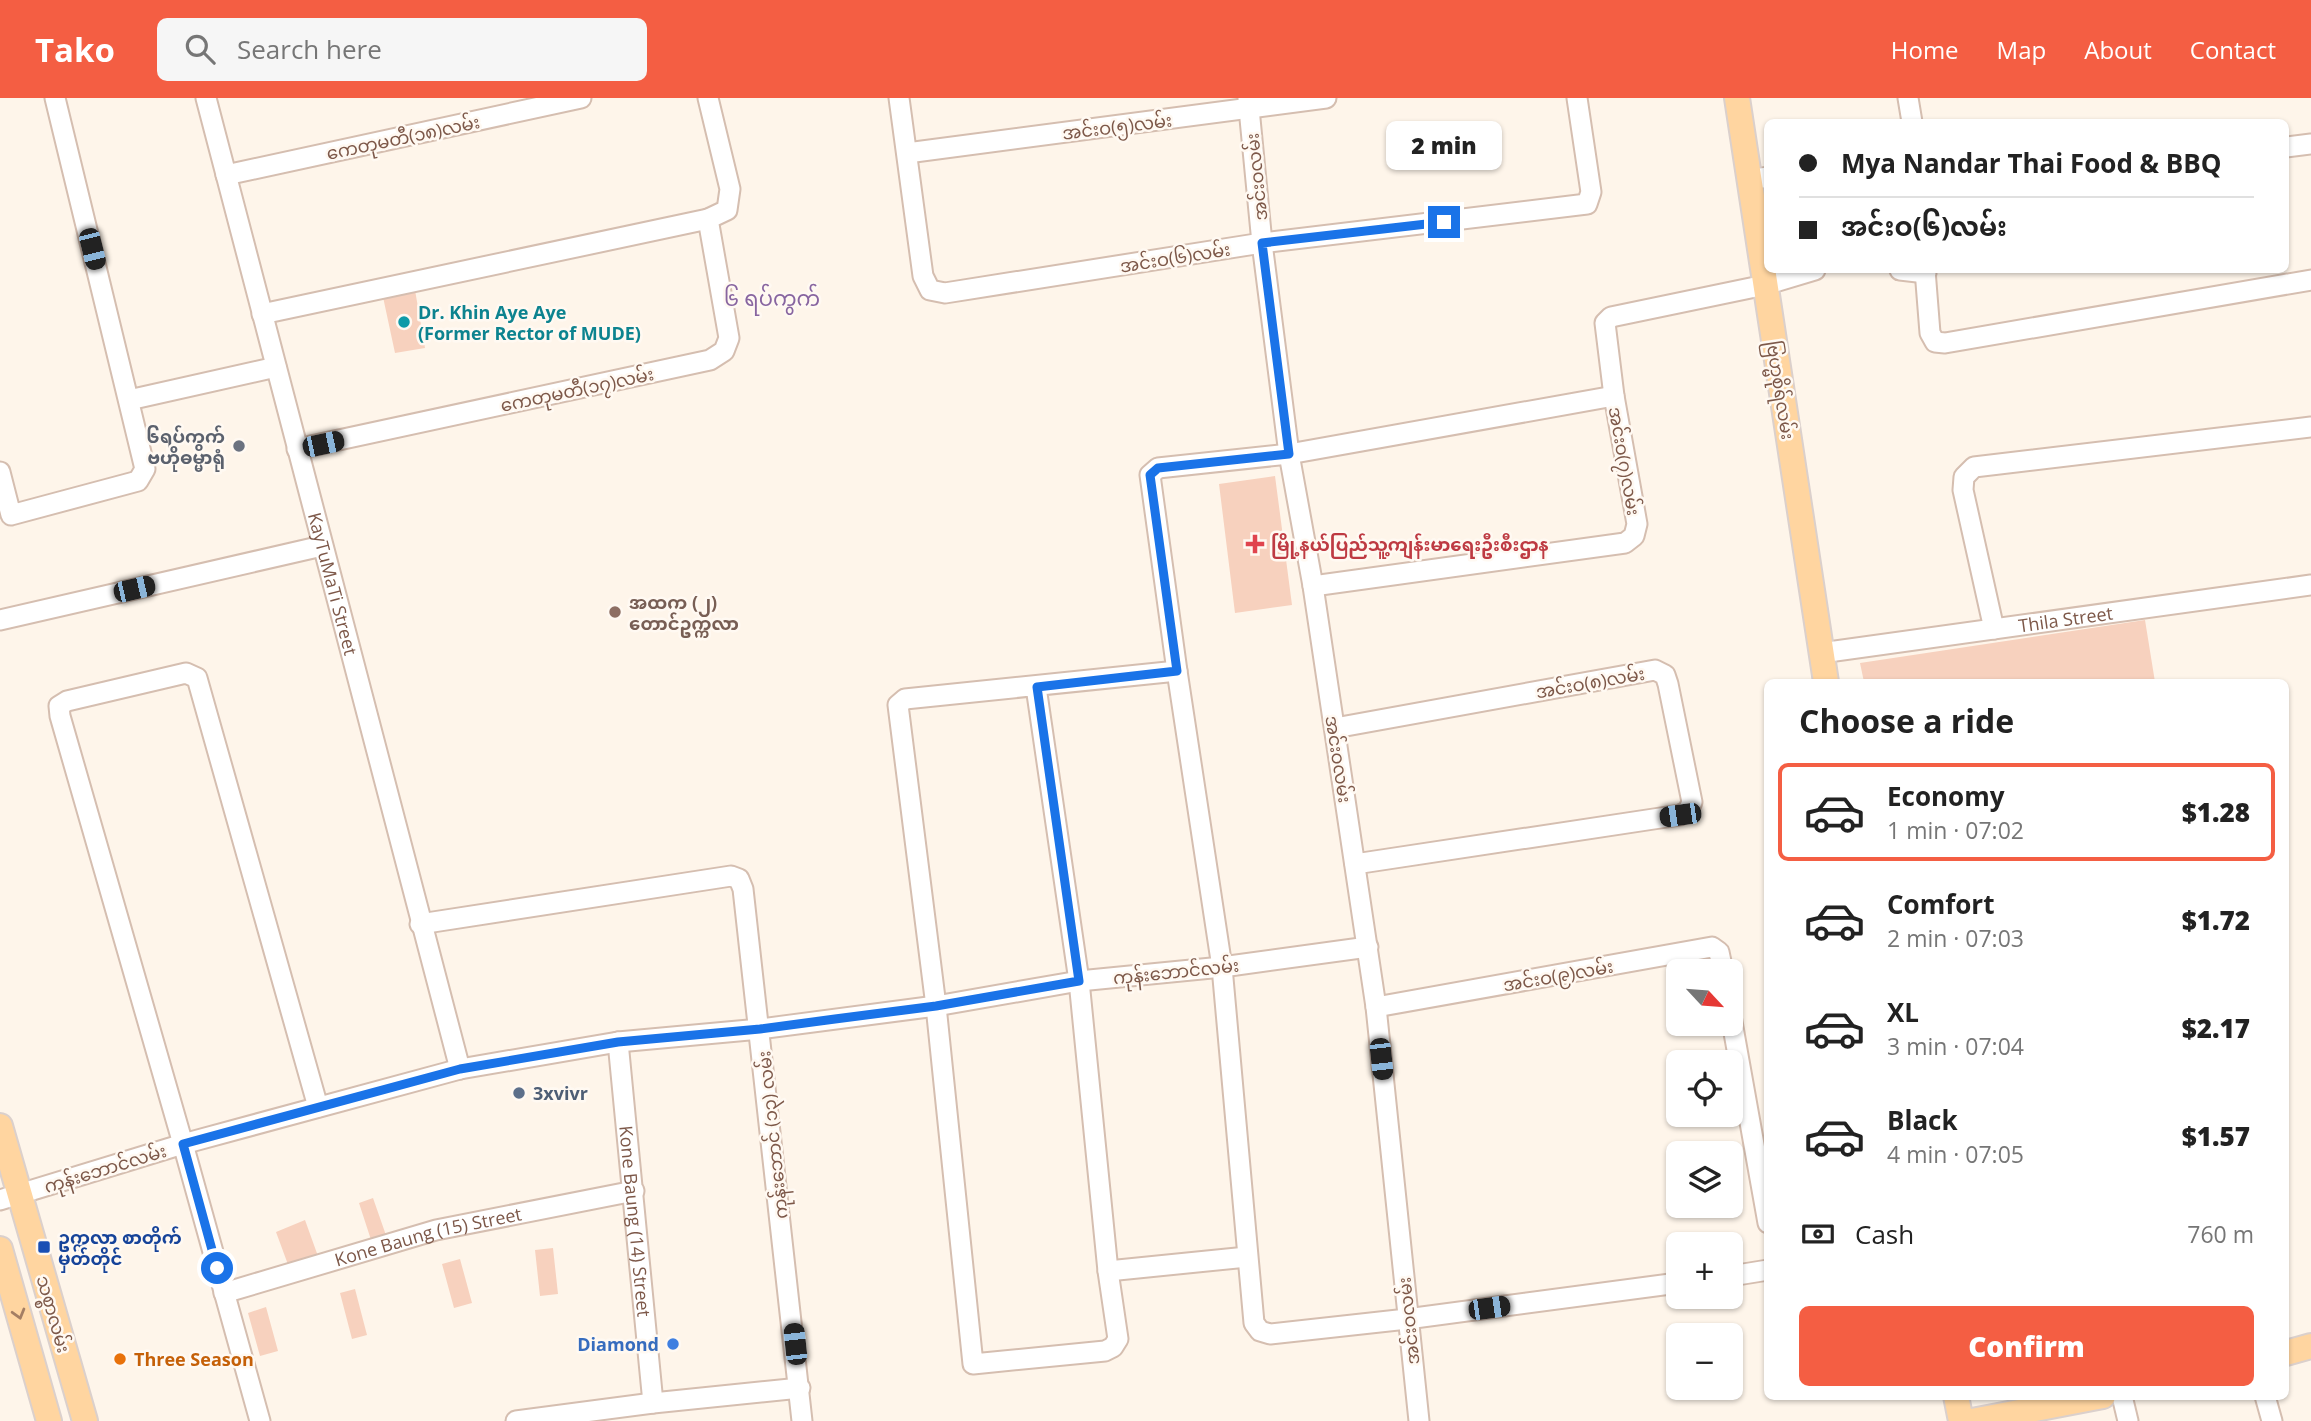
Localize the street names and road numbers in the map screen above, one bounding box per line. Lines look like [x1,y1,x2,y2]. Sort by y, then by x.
street label: အင်းဝ(၅)လမ်း [1061,107,1174,149]
street label: ကေတုမတီ(၁၈)လမ်း [324,108,483,169]
street label: အင်းဝလမ်း [1239,132,1273,222]
street label: အင်းဝ(၆)လမ်း [1118,236,1232,278]
street label: ဗြဟ္မစိုရ်လမ်း [1757,339,1802,442]
street label: ကေတုမတီ(၁၇)လမ်း [498,360,657,421]
street label: အင်းဝ(၇)လမ်း [1600,405,1646,518]
street label: KayTuMaTi Street [303,510,363,658]
street label: Thila Street [2017,601,2114,637]
street label: အင်းဝ(၈)လမ်း [1534,661,1646,703]
street label: အင်းဝလမ်း [1320,714,1358,804]
street label: ကုန်းဘောင်လမ်း [1112,952,1241,994]
street label: အင်းဝ(၉)လမ်း [1501,953,1616,1000]
street label: ကုန်းဘောင် (၁၃) လမ်း [751,1049,797,1220]
street label: Kone Baung (14) Street [614,1124,657,1318]
street label: ကုန်းဘောင်လမ်း [41,1138,170,1202]
street label: Kone Baung (15) Street [332,1201,524,1271]
street label: သစ္စာလမ်း [27,1273,76,1357]
street label: အင်းဝလမ်း [1391,1276,1425,1366]

